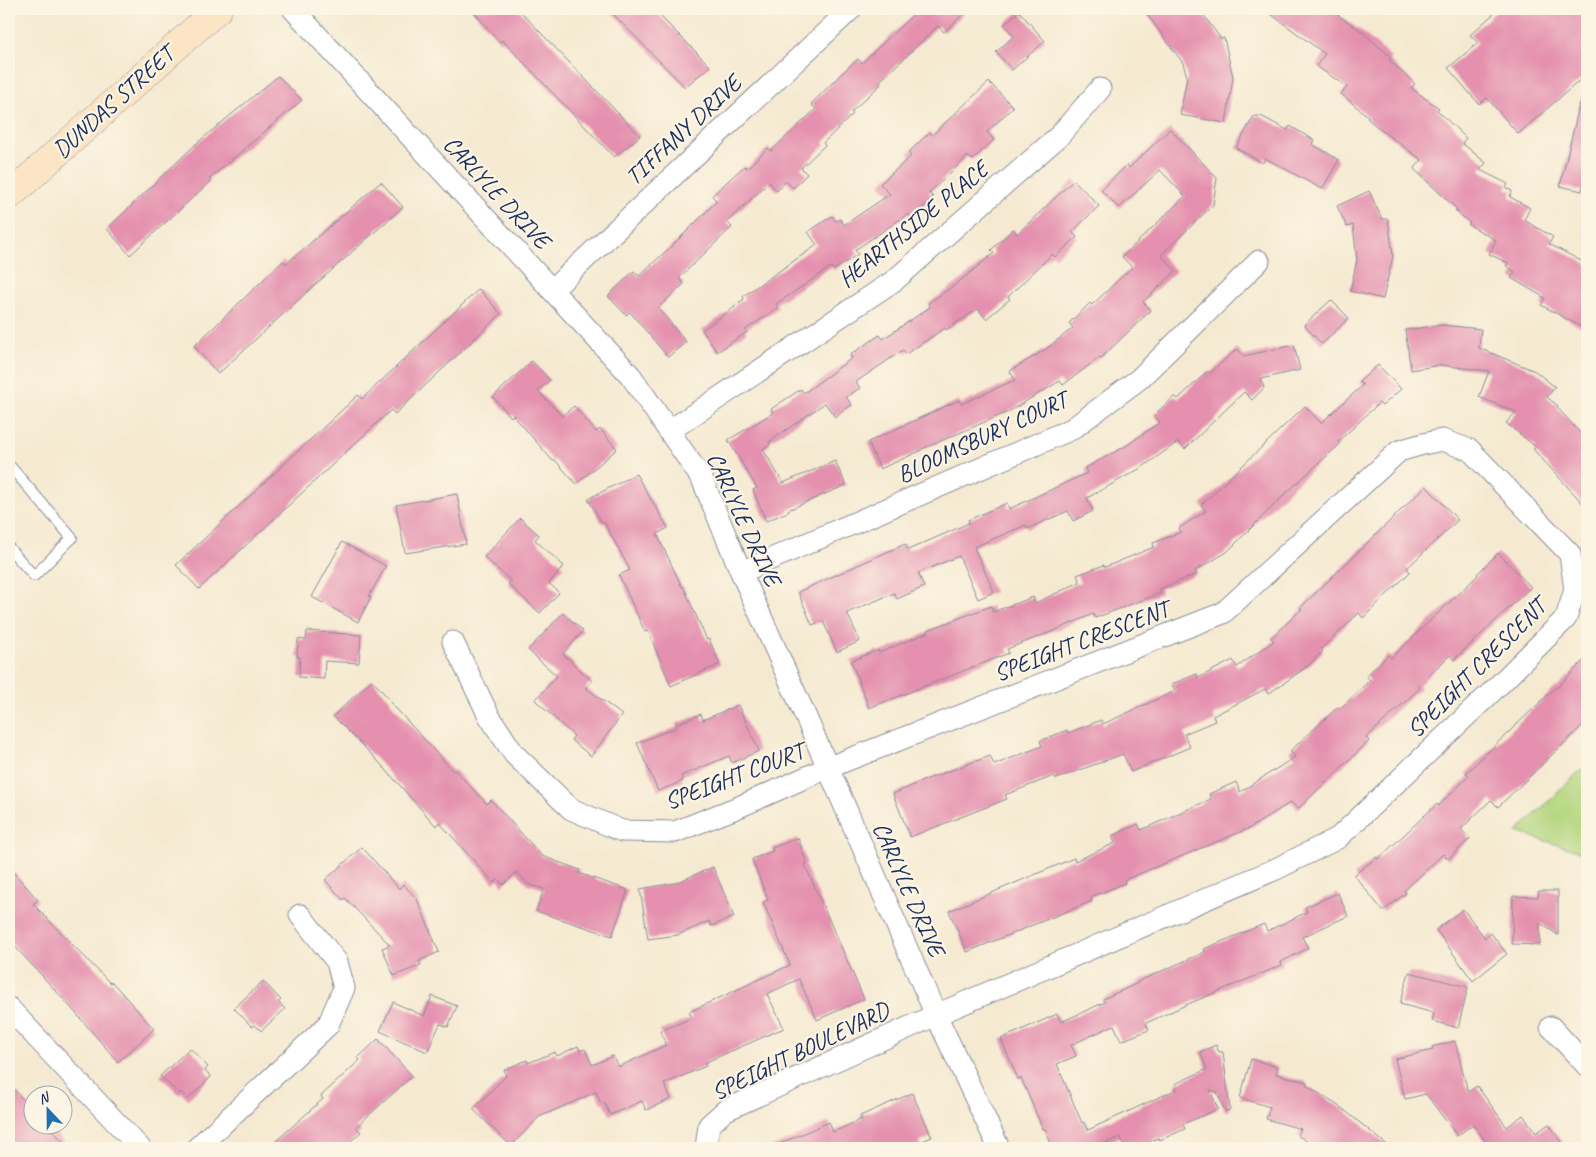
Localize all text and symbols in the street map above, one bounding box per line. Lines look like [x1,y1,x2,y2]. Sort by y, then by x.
street label: DUNDAS STREET [46,36,184,164]
street label: TIFFANY DRIVE [619,66,750,191]
street label: CARLYLE DRIVE [437,129,559,257]
street label: HEARTHSIDE PLACE [832,152,996,294]
street label: BLOOMSBURY COURT [892,382,1076,490]
street label: CARLYLE DRIVE [700,448,789,593]
street label: SPEIGHT CRESCENT [1400,588,1556,744]
street label: SPEIGHT CRESCENT [990,592,1178,688]
street label: SPEIGHT COURT [660,734,813,816]
street label: CARLYLE DRIVE [866,817,953,964]
street label: SPEIGHT BOULEVARD [706,994,895,1107]
north arrow [22,1084,72,1134]
text: N [36,1088,53,1108]

